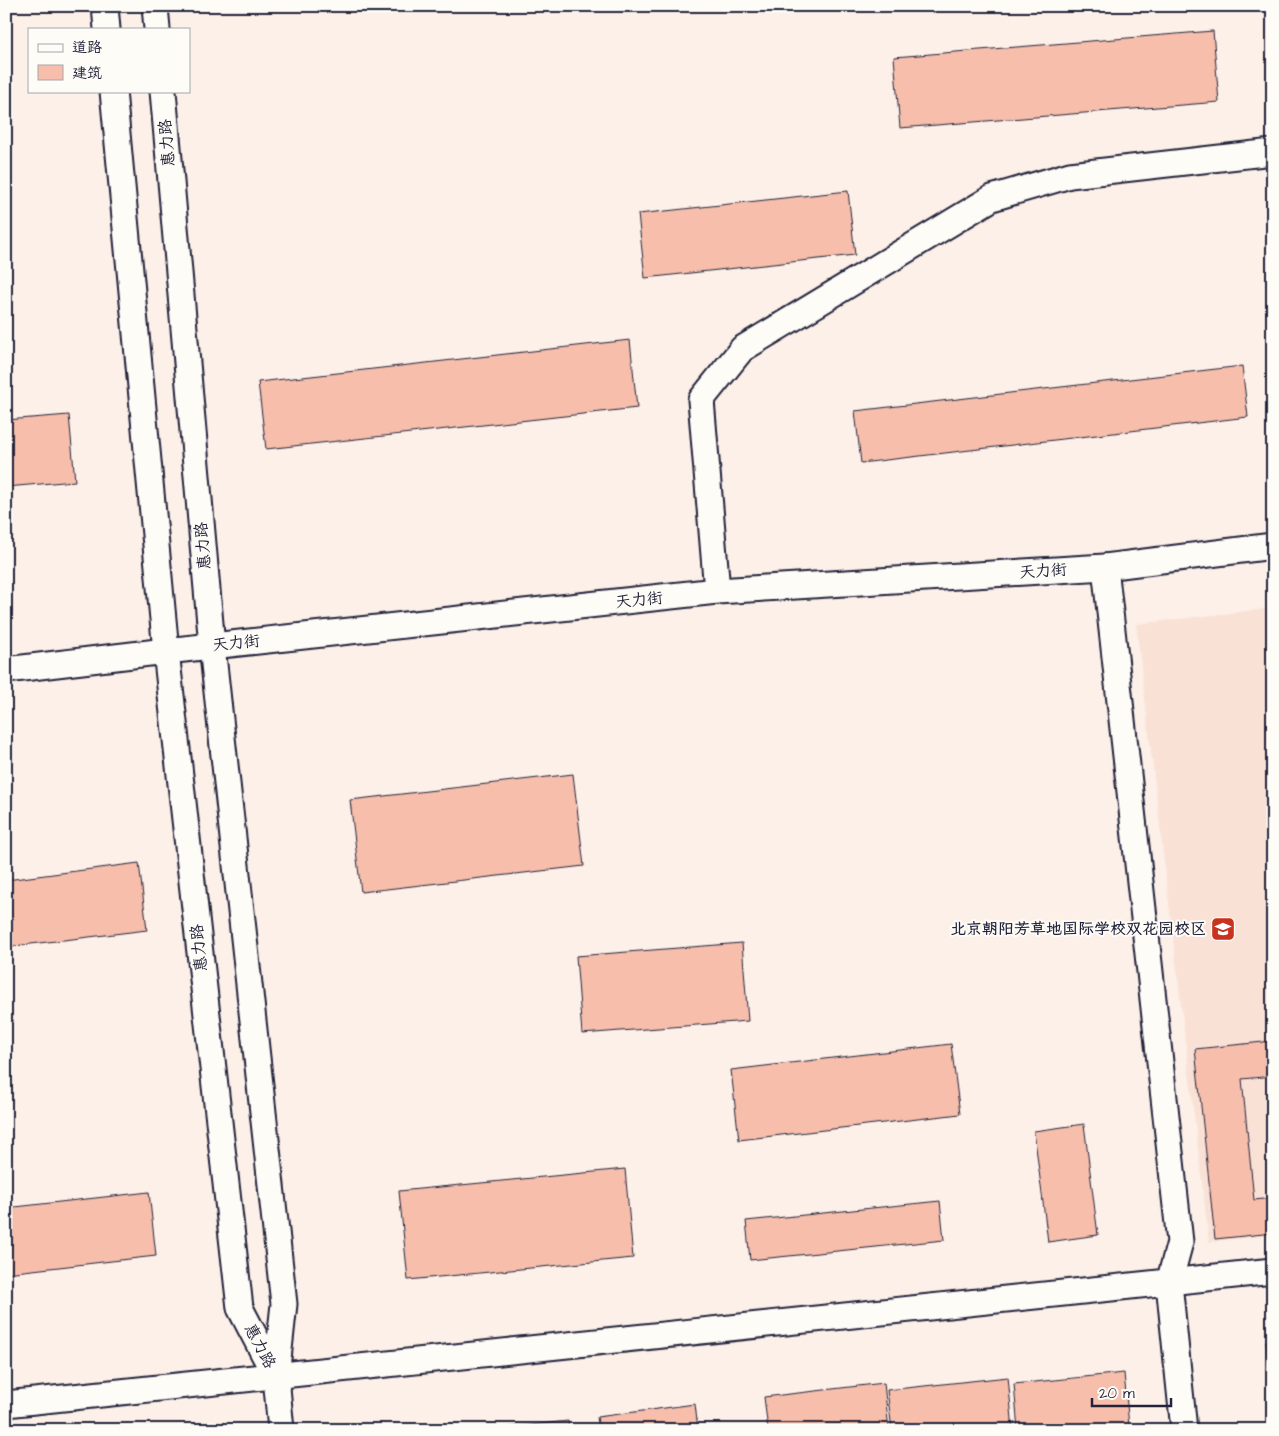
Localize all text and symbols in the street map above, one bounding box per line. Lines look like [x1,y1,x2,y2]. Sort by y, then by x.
legend [28,28,190,92]
text: 道路 [72,37,102,58]
text: 建筑 [72,63,102,84]
street label: 惠力路 [154,118,180,168]
street label: 惠力路 [190,521,216,571]
street label: 天力街 [1018,558,1068,584]
street label: 天力街 [614,587,664,613]
street label: 天力街 [211,630,261,656]
school or university icon: 北京朝阳芳草地国际学校双花园校区 [1210,916,1236,942]
place label: 北京朝阳芳草地国际学校双花园校区 [950,918,1206,940]
street label: 惠力路 [186,923,212,973]
street label: 惠力路 [239,1320,281,1372]
scale bar [1092,1376,1170,1408]
text: 20 m [1099,1383,1135,1404]

